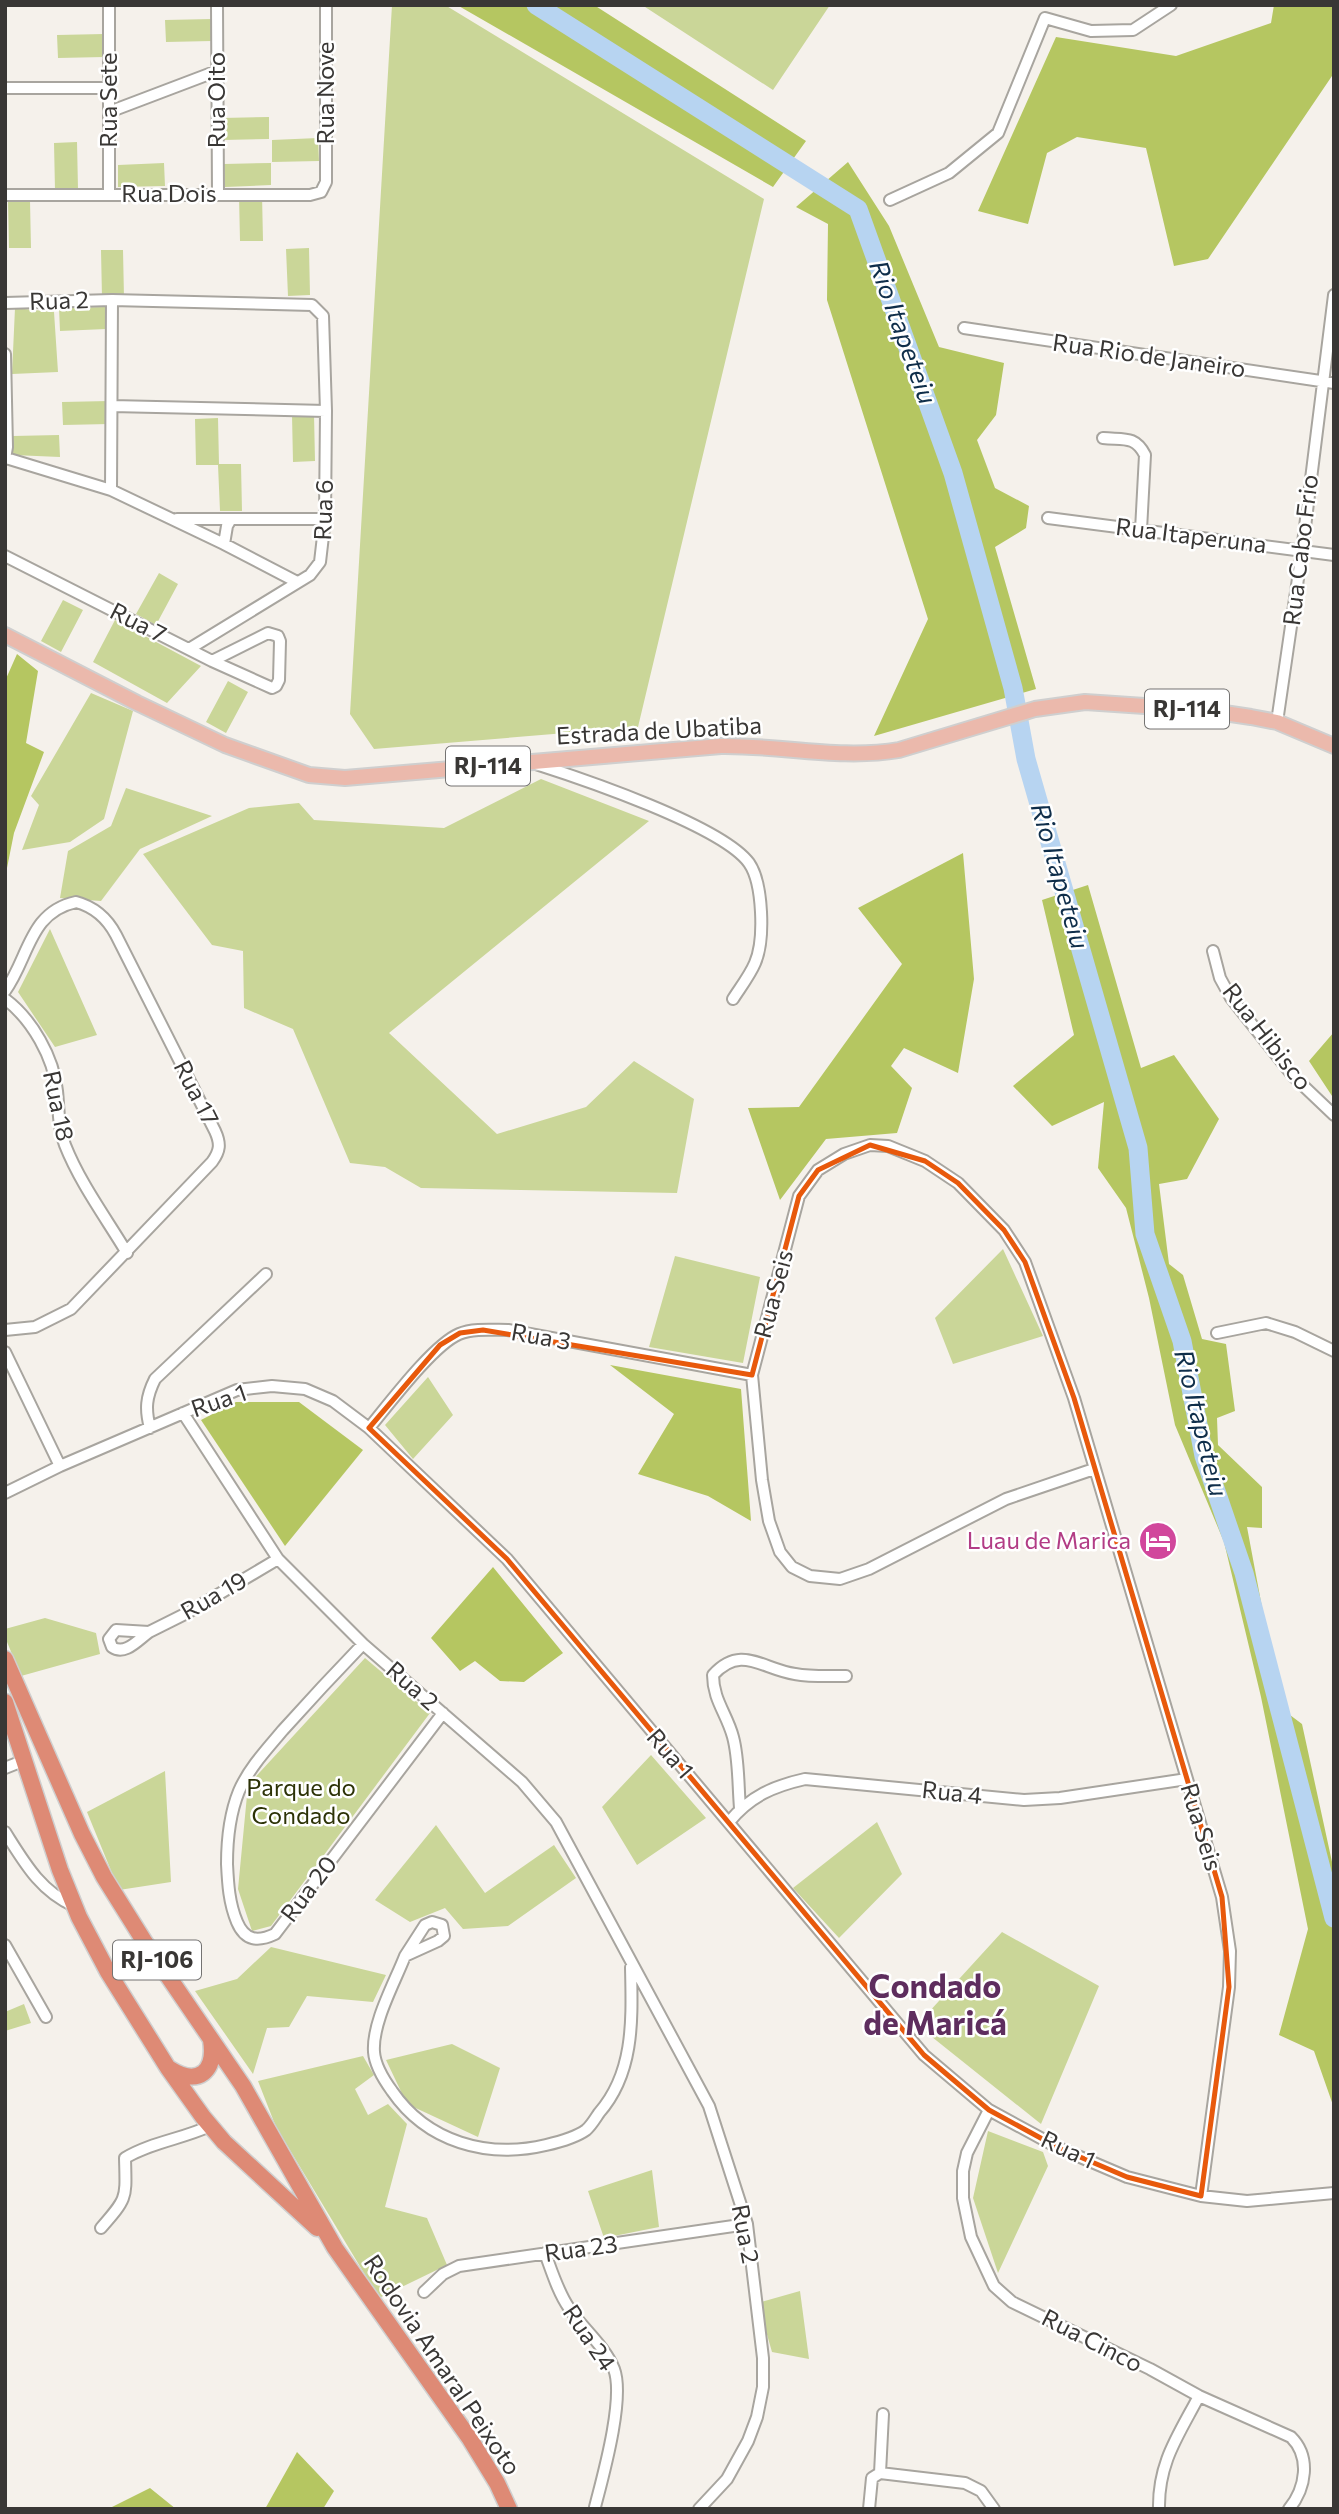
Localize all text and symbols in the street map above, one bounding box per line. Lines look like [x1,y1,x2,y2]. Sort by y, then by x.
street label: Rua Nove [310,41,339,145]
street label: Rua Sete [93,52,122,148]
street label: Rua Oito [201,52,230,148]
street label: Rua Dois [121,178,217,207]
water label: Rio Itapeteiu [864,255,945,407]
street label: Rua 2 [29,284,89,315]
street label: Rua Rio de Janeiro [1051,327,1247,382]
street label: Rua Cabo Frio [1276,473,1323,627]
street label: Rua 6 [307,479,338,541]
street label: Rua Itaperuna [1114,511,1268,558]
street label: Rua 7 [106,595,172,648]
road number: RJ-114 [1145,690,1229,729]
street label: Estrada de Ubatiba [555,710,763,749]
road number: RJ-114 [446,746,530,786]
water label: Rio Itapeteiu [1026,799,1097,952]
street label: Rua Hibisco [1217,977,1319,1095]
street label: Rua 17 [169,1055,226,1130]
street label: Rua 18 [38,1068,81,1144]
street label: Rua Seis [747,1246,798,1341]
street label: Rua 3 [509,1316,573,1355]
water label: Rio Itapeteiu [1169,1346,1236,1499]
street label: Rua 1 [187,1377,250,1423]
hotel icon: Luau de Marica [1137,1520,1179,1562]
place label: Luau de Marica [967,1525,1131,1554]
street label: Rua 19 [175,1564,251,1625]
street label: Rua 2 [381,1654,445,1715]
street label: Rua 1 [642,1722,701,1784]
park label: Parque do Condado [246,1772,356,1829]
street label: Rua 4 [920,1774,984,1809]
street label: Rua Seis [1175,1779,1230,1874]
street label: Rua 20 [274,1849,342,1927]
road number: RJ-106 [113,1940,201,1980]
district label: Condado de Maricá [863,1965,1007,2042]
street label: Rua 1 [1037,2124,1100,2174]
street label: Rua 2 [727,2202,766,2266]
street label: Rua 23 [542,2228,619,2267]
street label: Rodovia Amaral Peixoto [359,2248,528,2480]
street label: Rua 24 [558,2298,623,2376]
street label: Rua Cinco [1038,2302,1148,2377]

